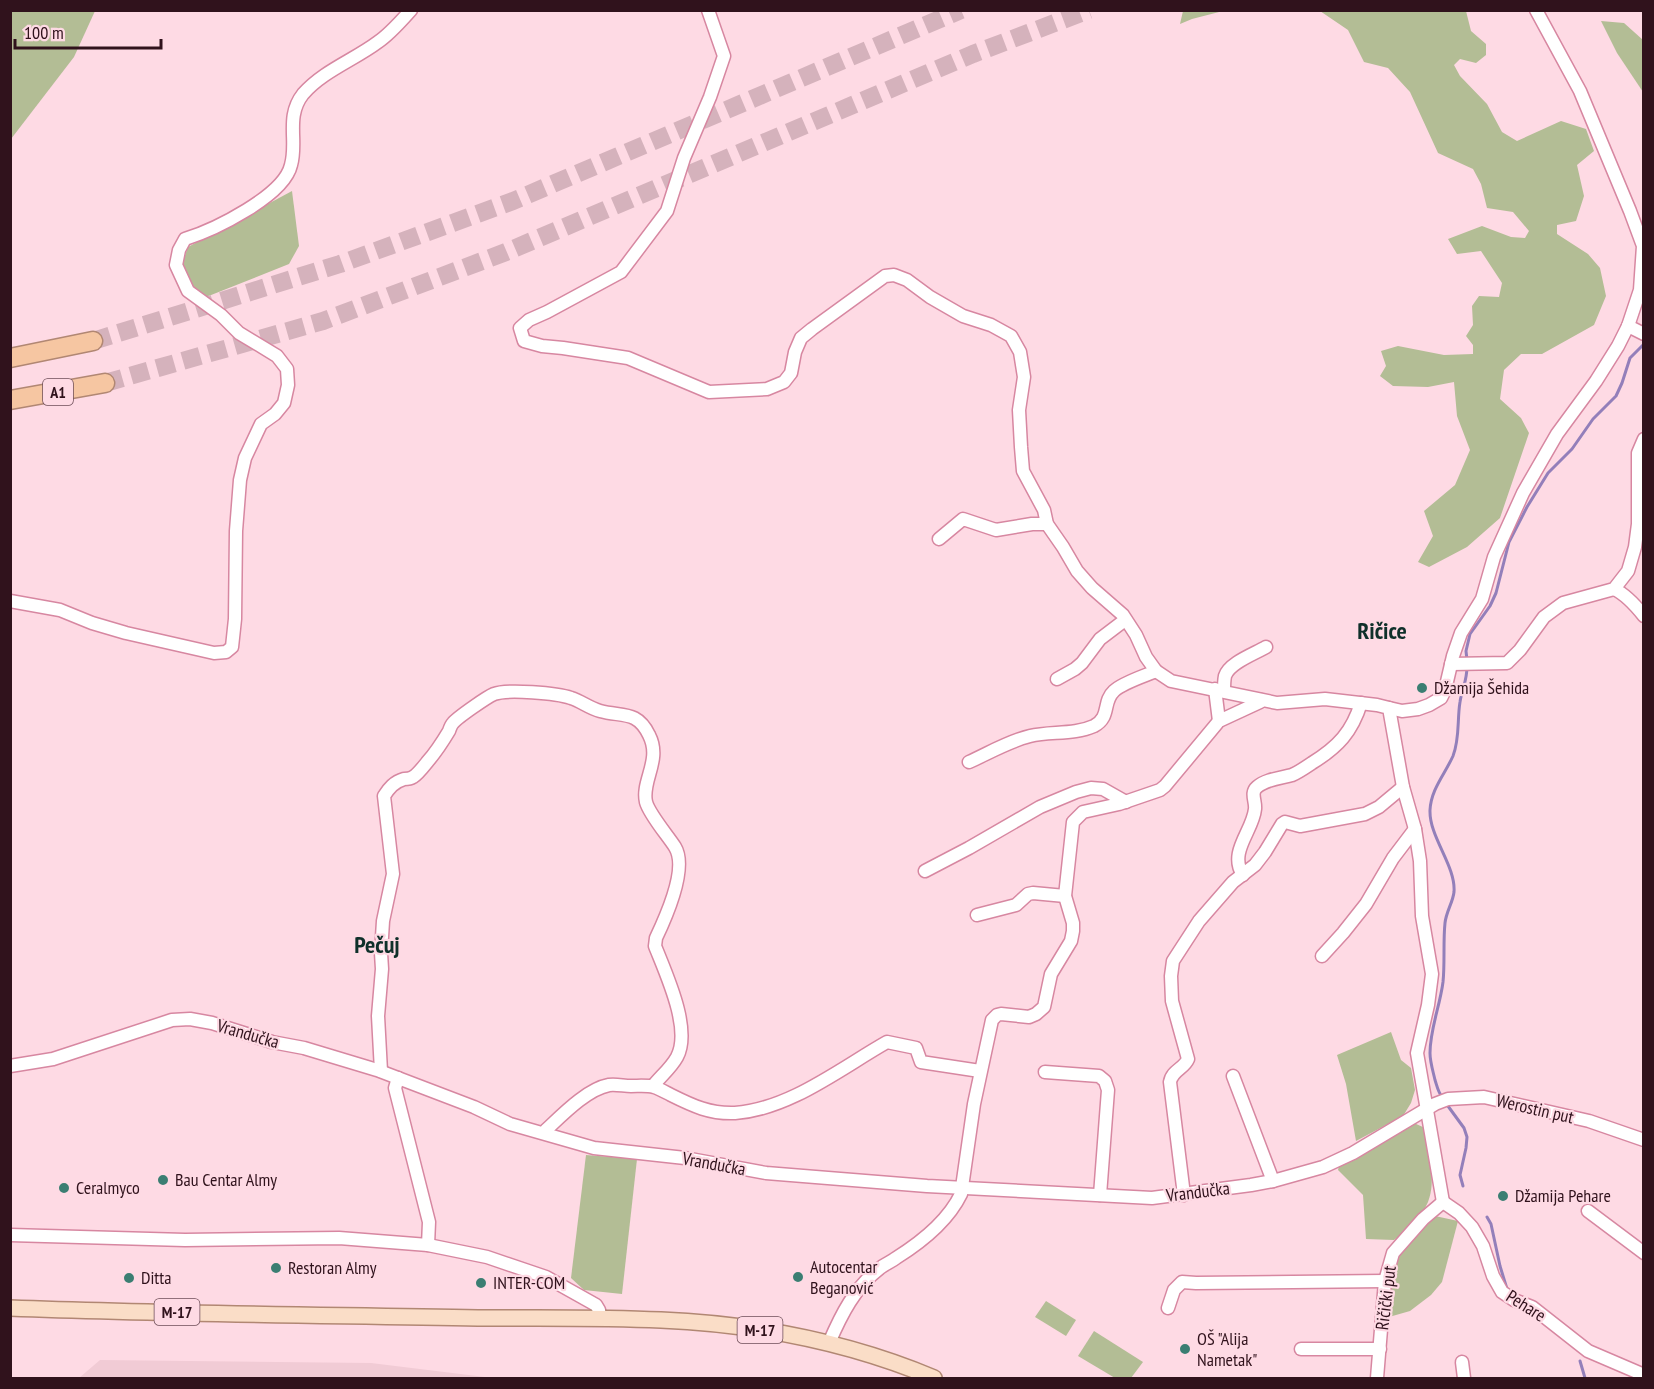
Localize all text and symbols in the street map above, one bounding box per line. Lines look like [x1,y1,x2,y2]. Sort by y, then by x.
scale bar [15,12,160,50]
text: 100 m [24,21,64,44]
road number: A1 [43,379,73,405]
district label: Ričice [1357,615,1407,646]
place label: Džamija Šehida [1434,676,1529,699]
marker: Džamija Šehida [1415,681,1429,695]
district label: Pečuj [354,929,400,960]
street label: Vrandučka [213,1013,282,1053]
street label: Werostin put [1494,1088,1576,1129]
street label: Vrandučka [680,1146,748,1180]
place label: Bau Centar Almy [175,1168,277,1191]
marker: Bau Centar Almy [156,1173,170,1187]
place label: Ceralmyco [76,1176,140,1199]
street label: Vrandučka [1164,1176,1231,1207]
marker: Ceralmyco [57,1181,71,1195]
place label: Džamija Pehare [1515,1184,1611,1207]
marker: Džamija Pehare [1496,1189,1510,1203]
place label: Autocentar Beganović [810,1255,877,1299]
place label: Restoran Almy [288,1256,377,1279]
marker: Restoran Almy [269,1261,283,1275]
street label: Ričički put [1370,1264,1401,1331]
place label: Ditta [141,1266,171,1289]
marker: Autocentar Beganović [791,1270,805,1284]
marker: Ditta [122,1271,136,1285]
place label: INTER-COM [493,1271,565,1294]
marker: INTER-COM [474,1276,488,1290]
street label: Pehare [1502,1285,1550,1327]
road number: M-17 [154,1299,200,1325]
road number: M-17 [738,1317,783,1343]
place label: OŠ "Alija Nametak" [1197,1327,1257,1371]
marker: OŠ "Alija Nametak" [1178,1342,1192,1356]

